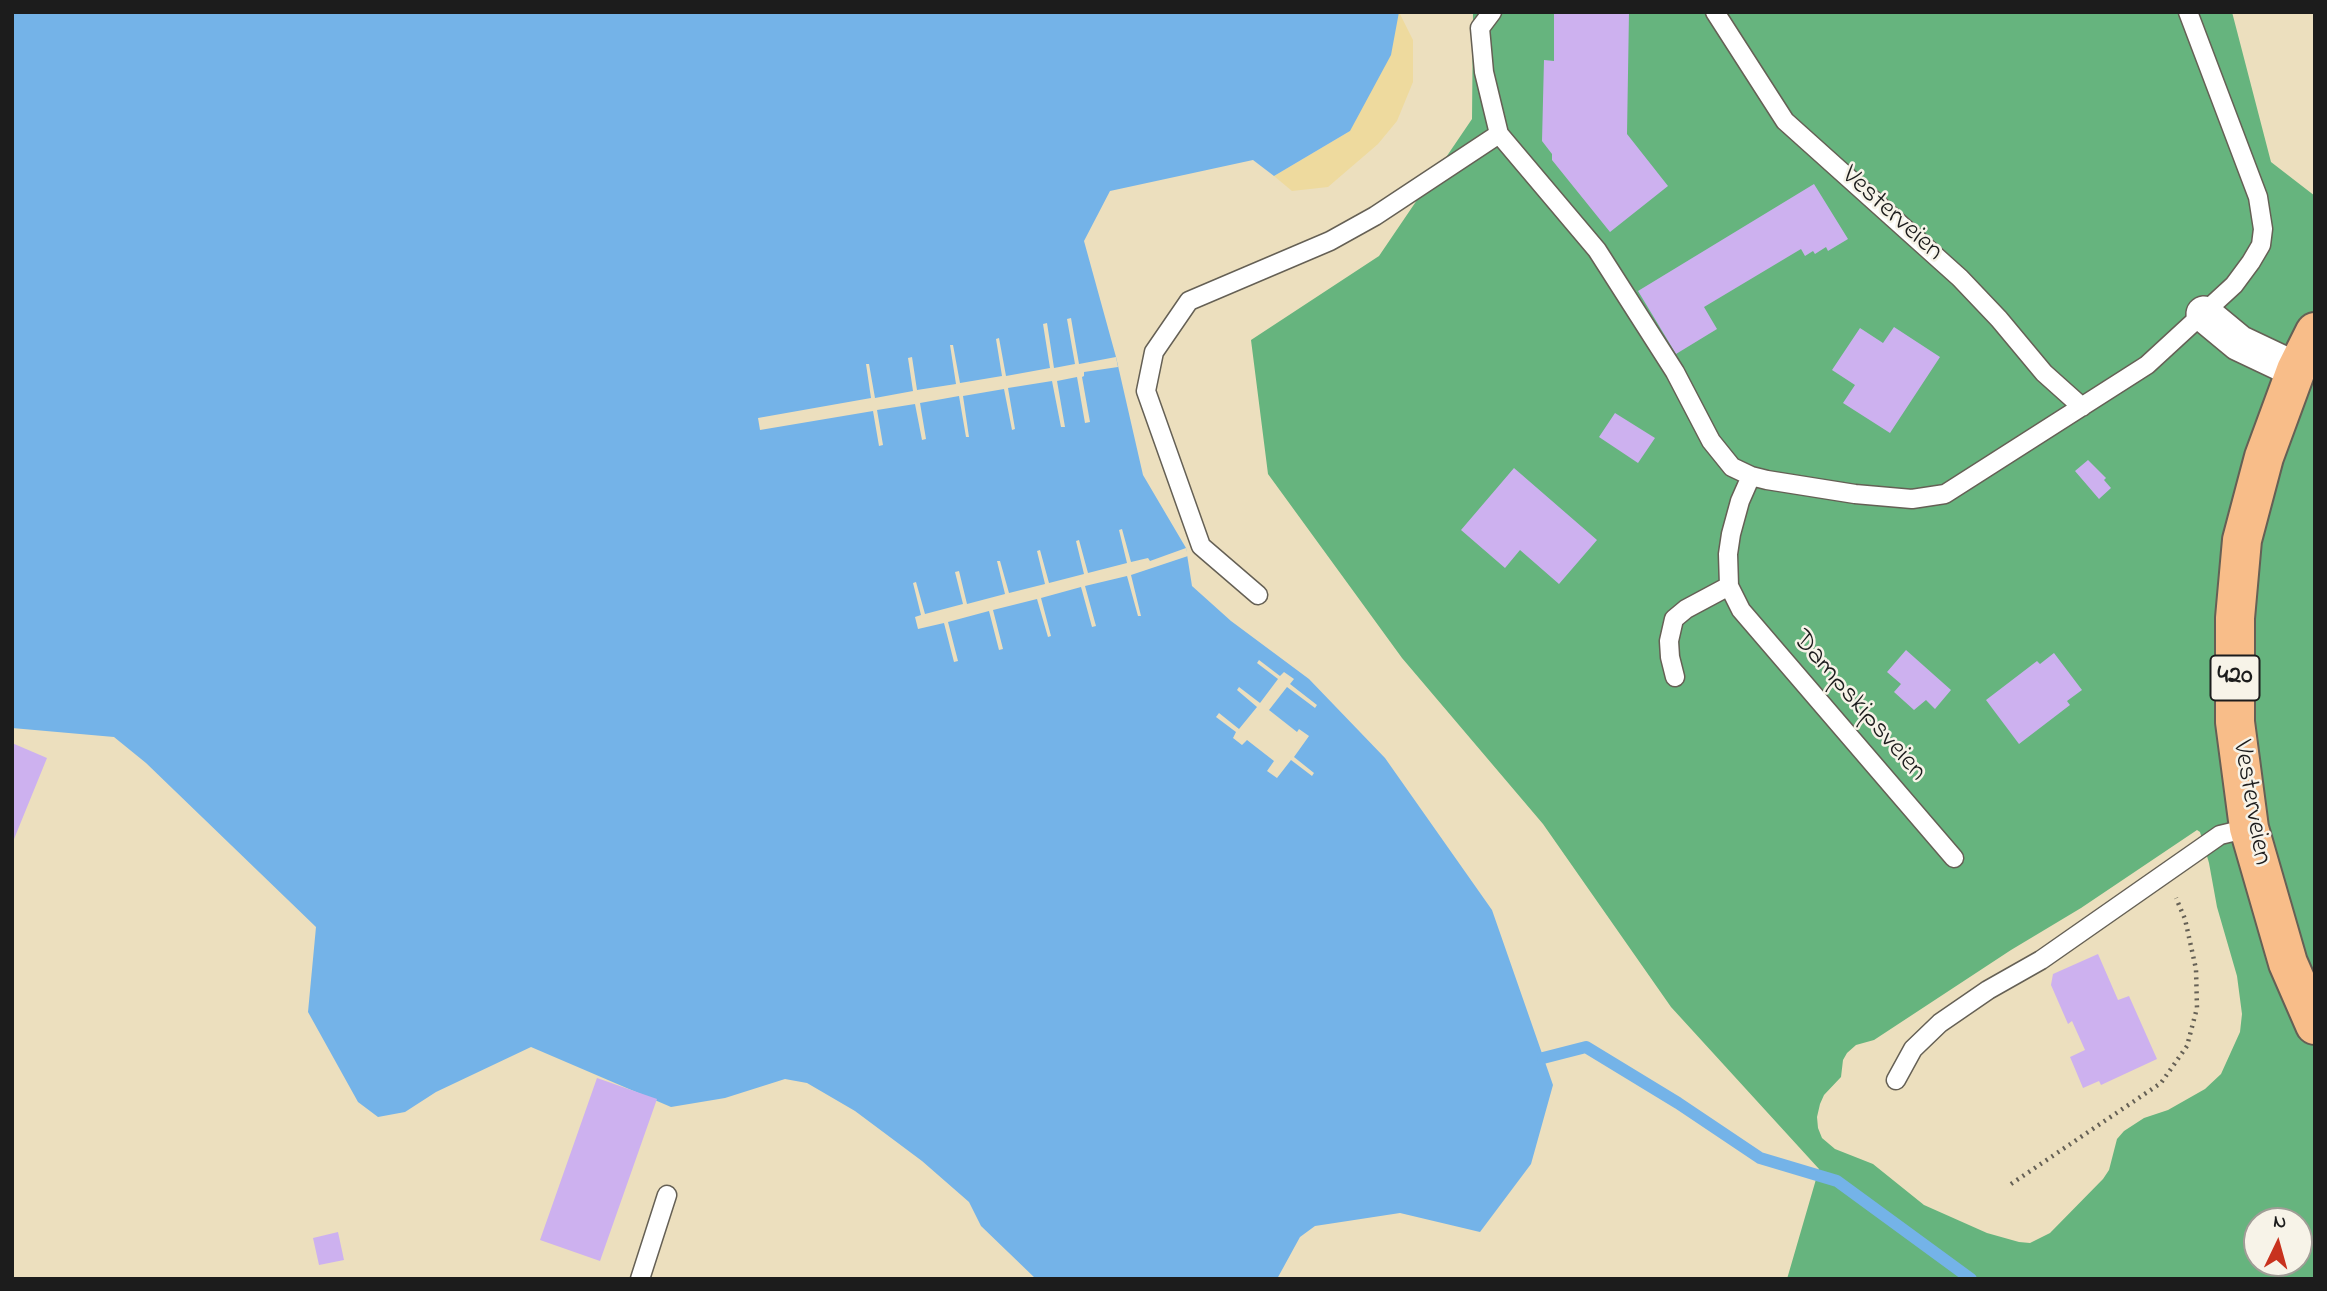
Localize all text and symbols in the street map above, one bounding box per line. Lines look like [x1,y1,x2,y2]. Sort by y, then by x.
street label: Vesterveien [1833,160,1949,270]
street label: Dampskipsveien [1783,625,1933,789]
road number: 420 [2210,656,2260,700]
street label: Vesterveien [2223,738,2277,868]
north arrow [2243,1207,2313,1277]
text: N [2272,1209,2287,1237]

